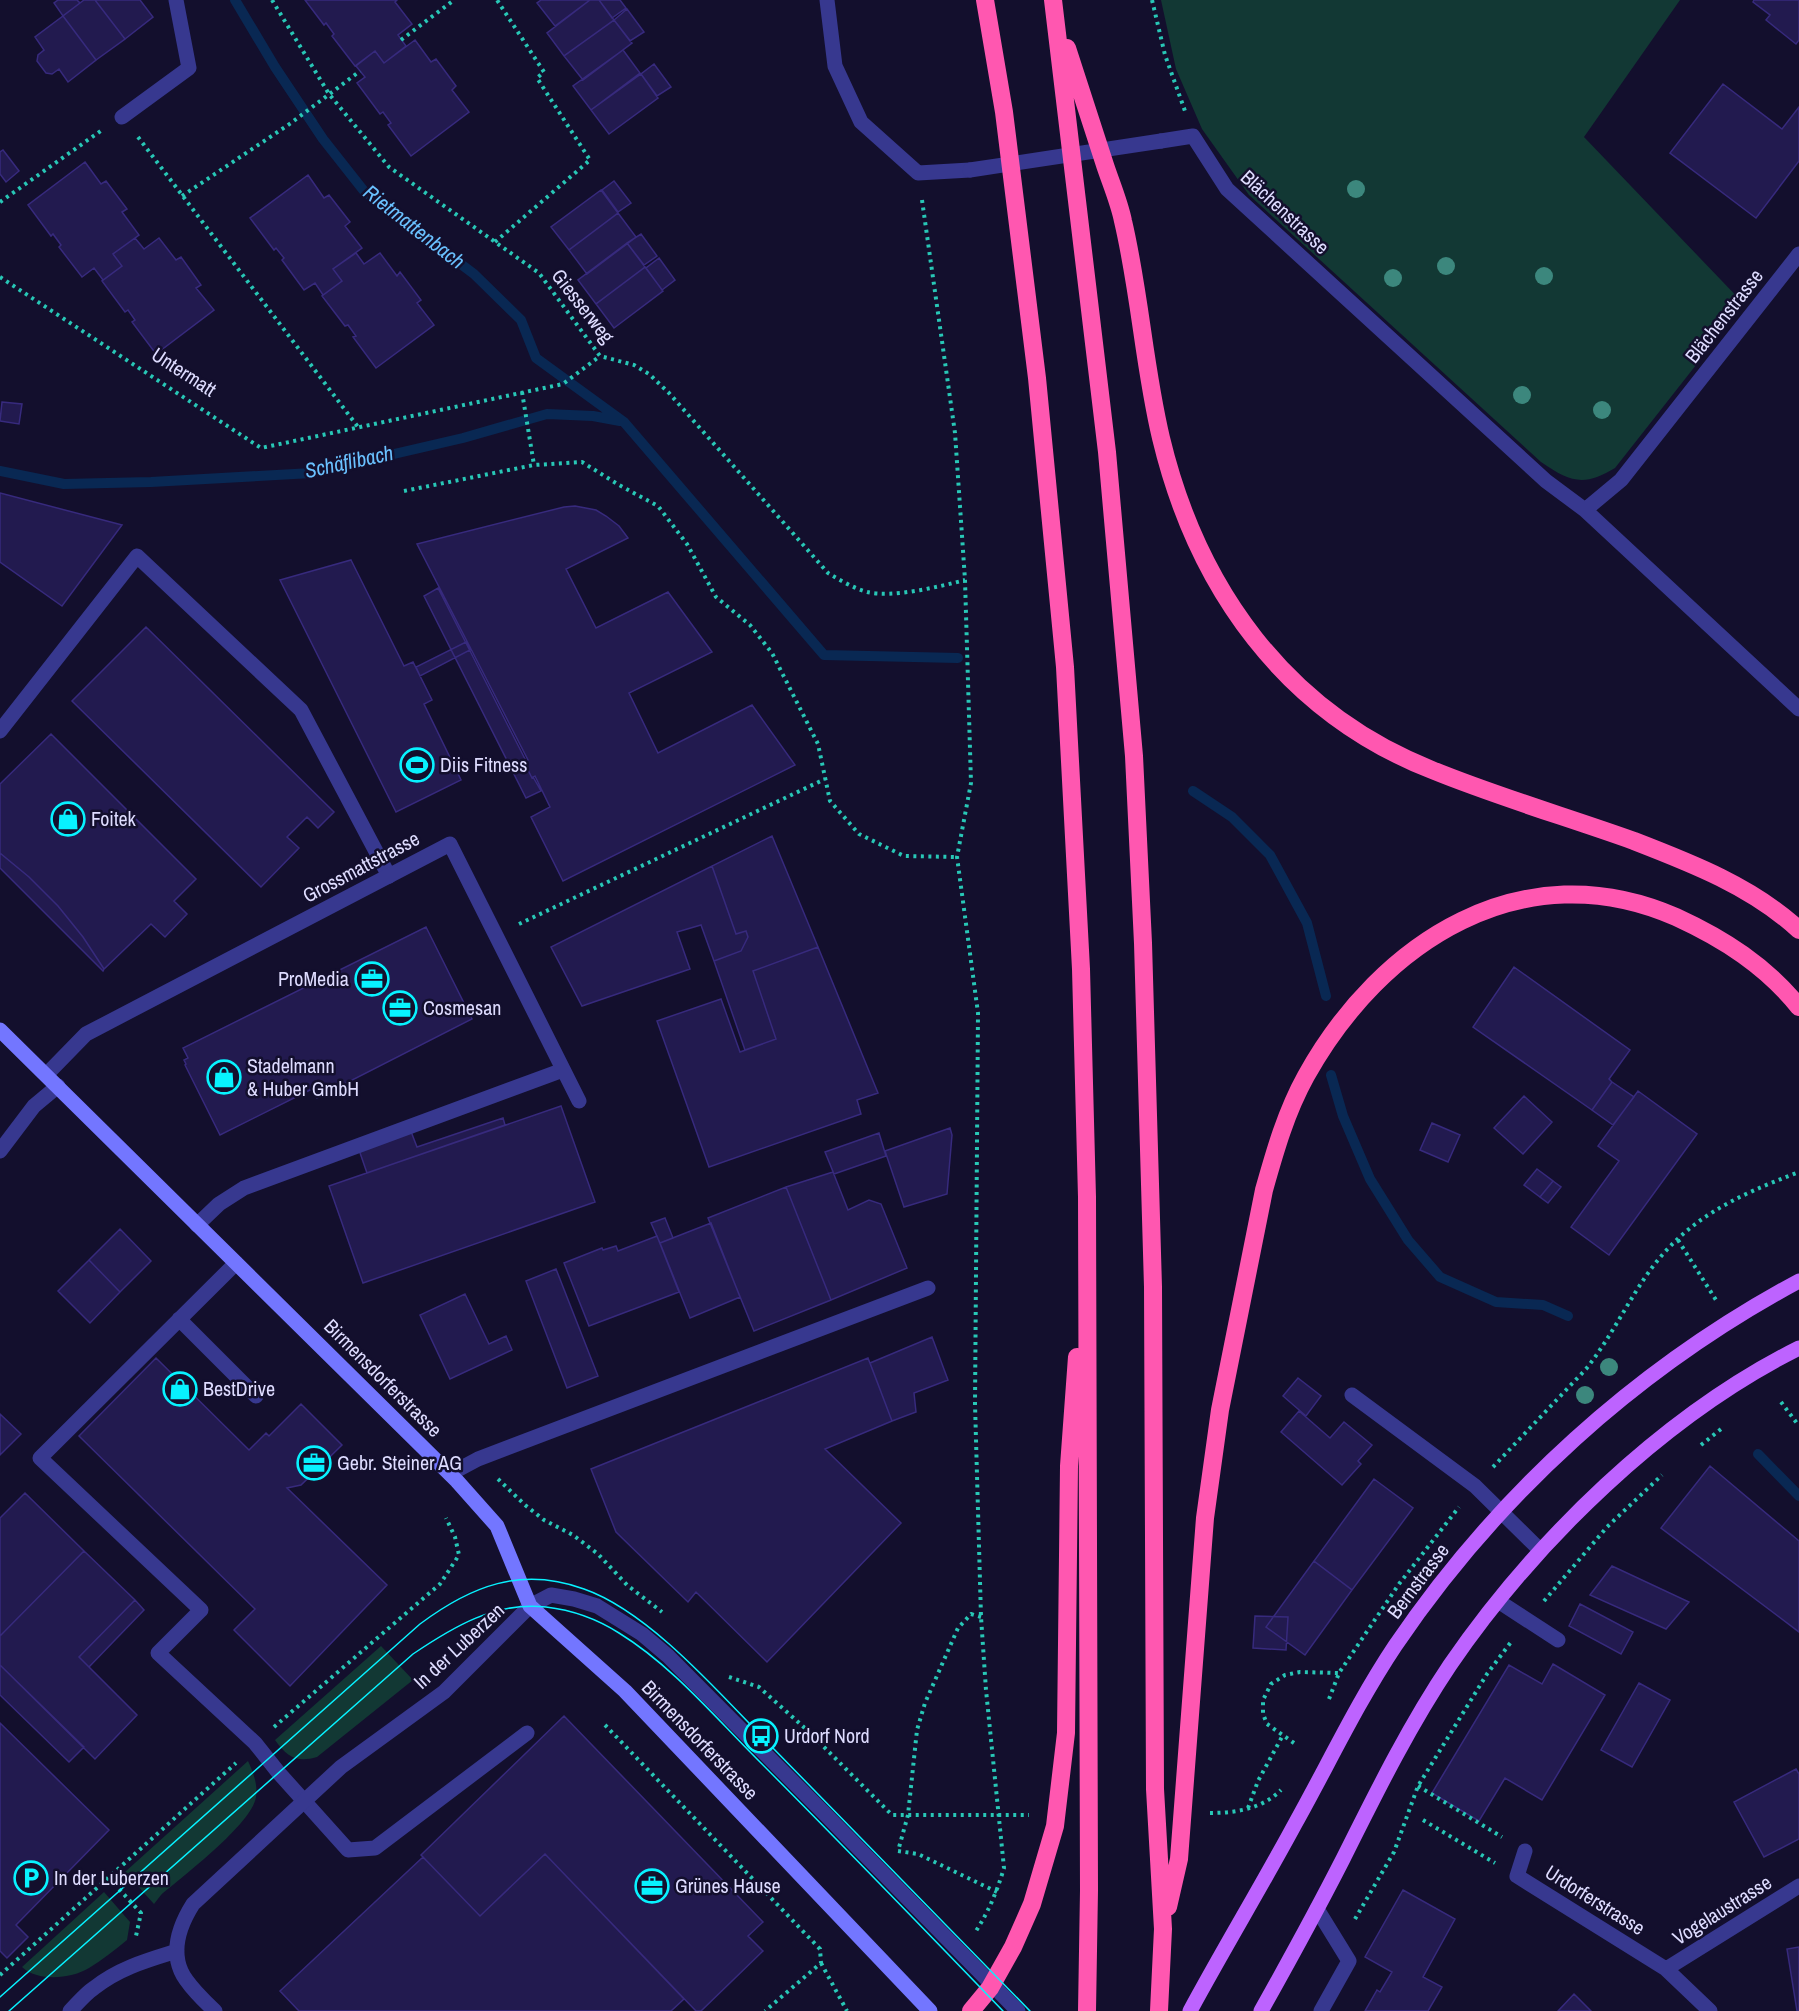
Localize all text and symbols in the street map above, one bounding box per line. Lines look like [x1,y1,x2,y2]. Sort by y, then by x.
street label: Blächenstrasse [1235,164,1336,260]
water label: Rietmattenbach [357,178,471,275]
street label: Giesserweg [546,263,621,348]
street label: Blächenstrasse [1678,263,1769,368]
street label: Untermatt [147,341,222,403]
water label: Schäflibach [302,438,396,485]
sports icon: Diis Fitness [399,747,435,783]
place label: Diis Fitness [440,751,528,778]
shop icon: Foitek [50,801,86,837]
place label: Foitek [91,805,137,832]
street label: Grossmattstrasse [298,824,424,909]
office icon: ProMedia [354,961,390,997]
place label: ProMedia [278,965,349,992]
office icon: Cosmesan [382,990,418,1026]
place label: Cosmesan [423,994,501,1021]
place label: Stadelmann & Huber GmbH [247,1052,359,1102]
shop icon: Stadelmann & Huber GmbH [206,1059,242,1095]
street label: Birmensdorferstrasse [318,1313,448,1443]
shop icon: BestDrive [162,1371,198,1407]
place label: BestDrive [203,1375,275,1402]
office icon: Gebr. Steiner AG [296,1445,332,1481]
place label: Gebr. Steiner AG [337,1449,462,1476]
street label: Bernstrasse [1380,1538,1455,1624]
street label: In der Luberzen [407,1597,510,1695]
street label: Birmensdorferstrasse [636,1674,765,1805]
bus stop icon: Urdorf Nord [743,1718,779,1754]
place label: Urdorf Nord [784,1722,870,1749]
street label: Urdorferstrasse [1540,1858,1650,1941]
parking icon: In der Luberzen [13,1860,49,1896]
place label: In der Luberzen [54,1864,169,1891]
office icon: Grünes Hause [634,1868,670,1904]
street label: Vogelaustrasse [1667,1868,1776,1951]
place label: Grünes Hause [675,1872,781,1899]

